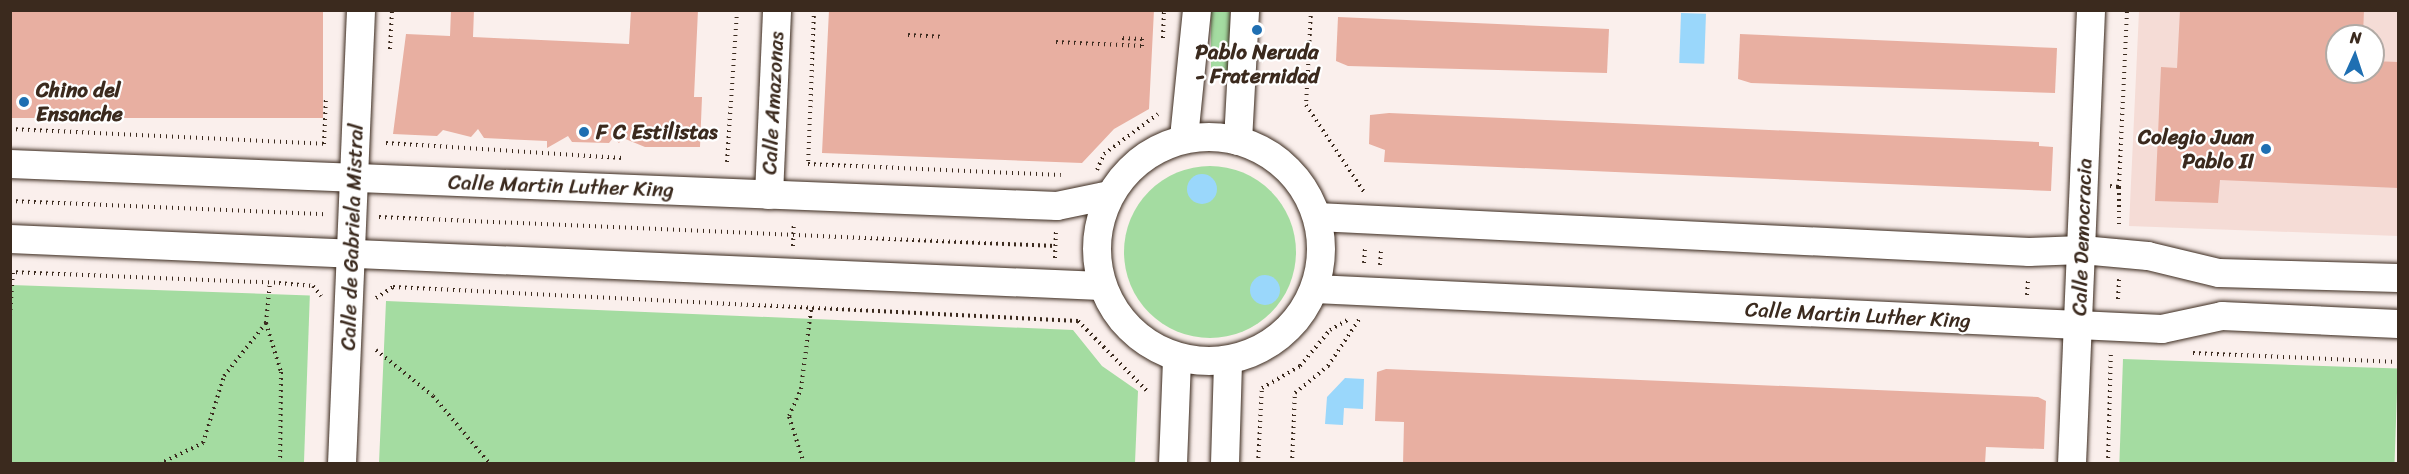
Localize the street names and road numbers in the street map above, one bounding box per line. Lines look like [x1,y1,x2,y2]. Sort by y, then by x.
street label: Calle Amazonas [757,30,789,176]
street label: Calle de Gabriela Mistral [335,123,369,351]
street label: Calle Democracia [2067,157,2097,317]
street label: Calle Martin Luther King [447,169,675,203]
street label: Calle Martin Luther King [1744,296,1972,334]

